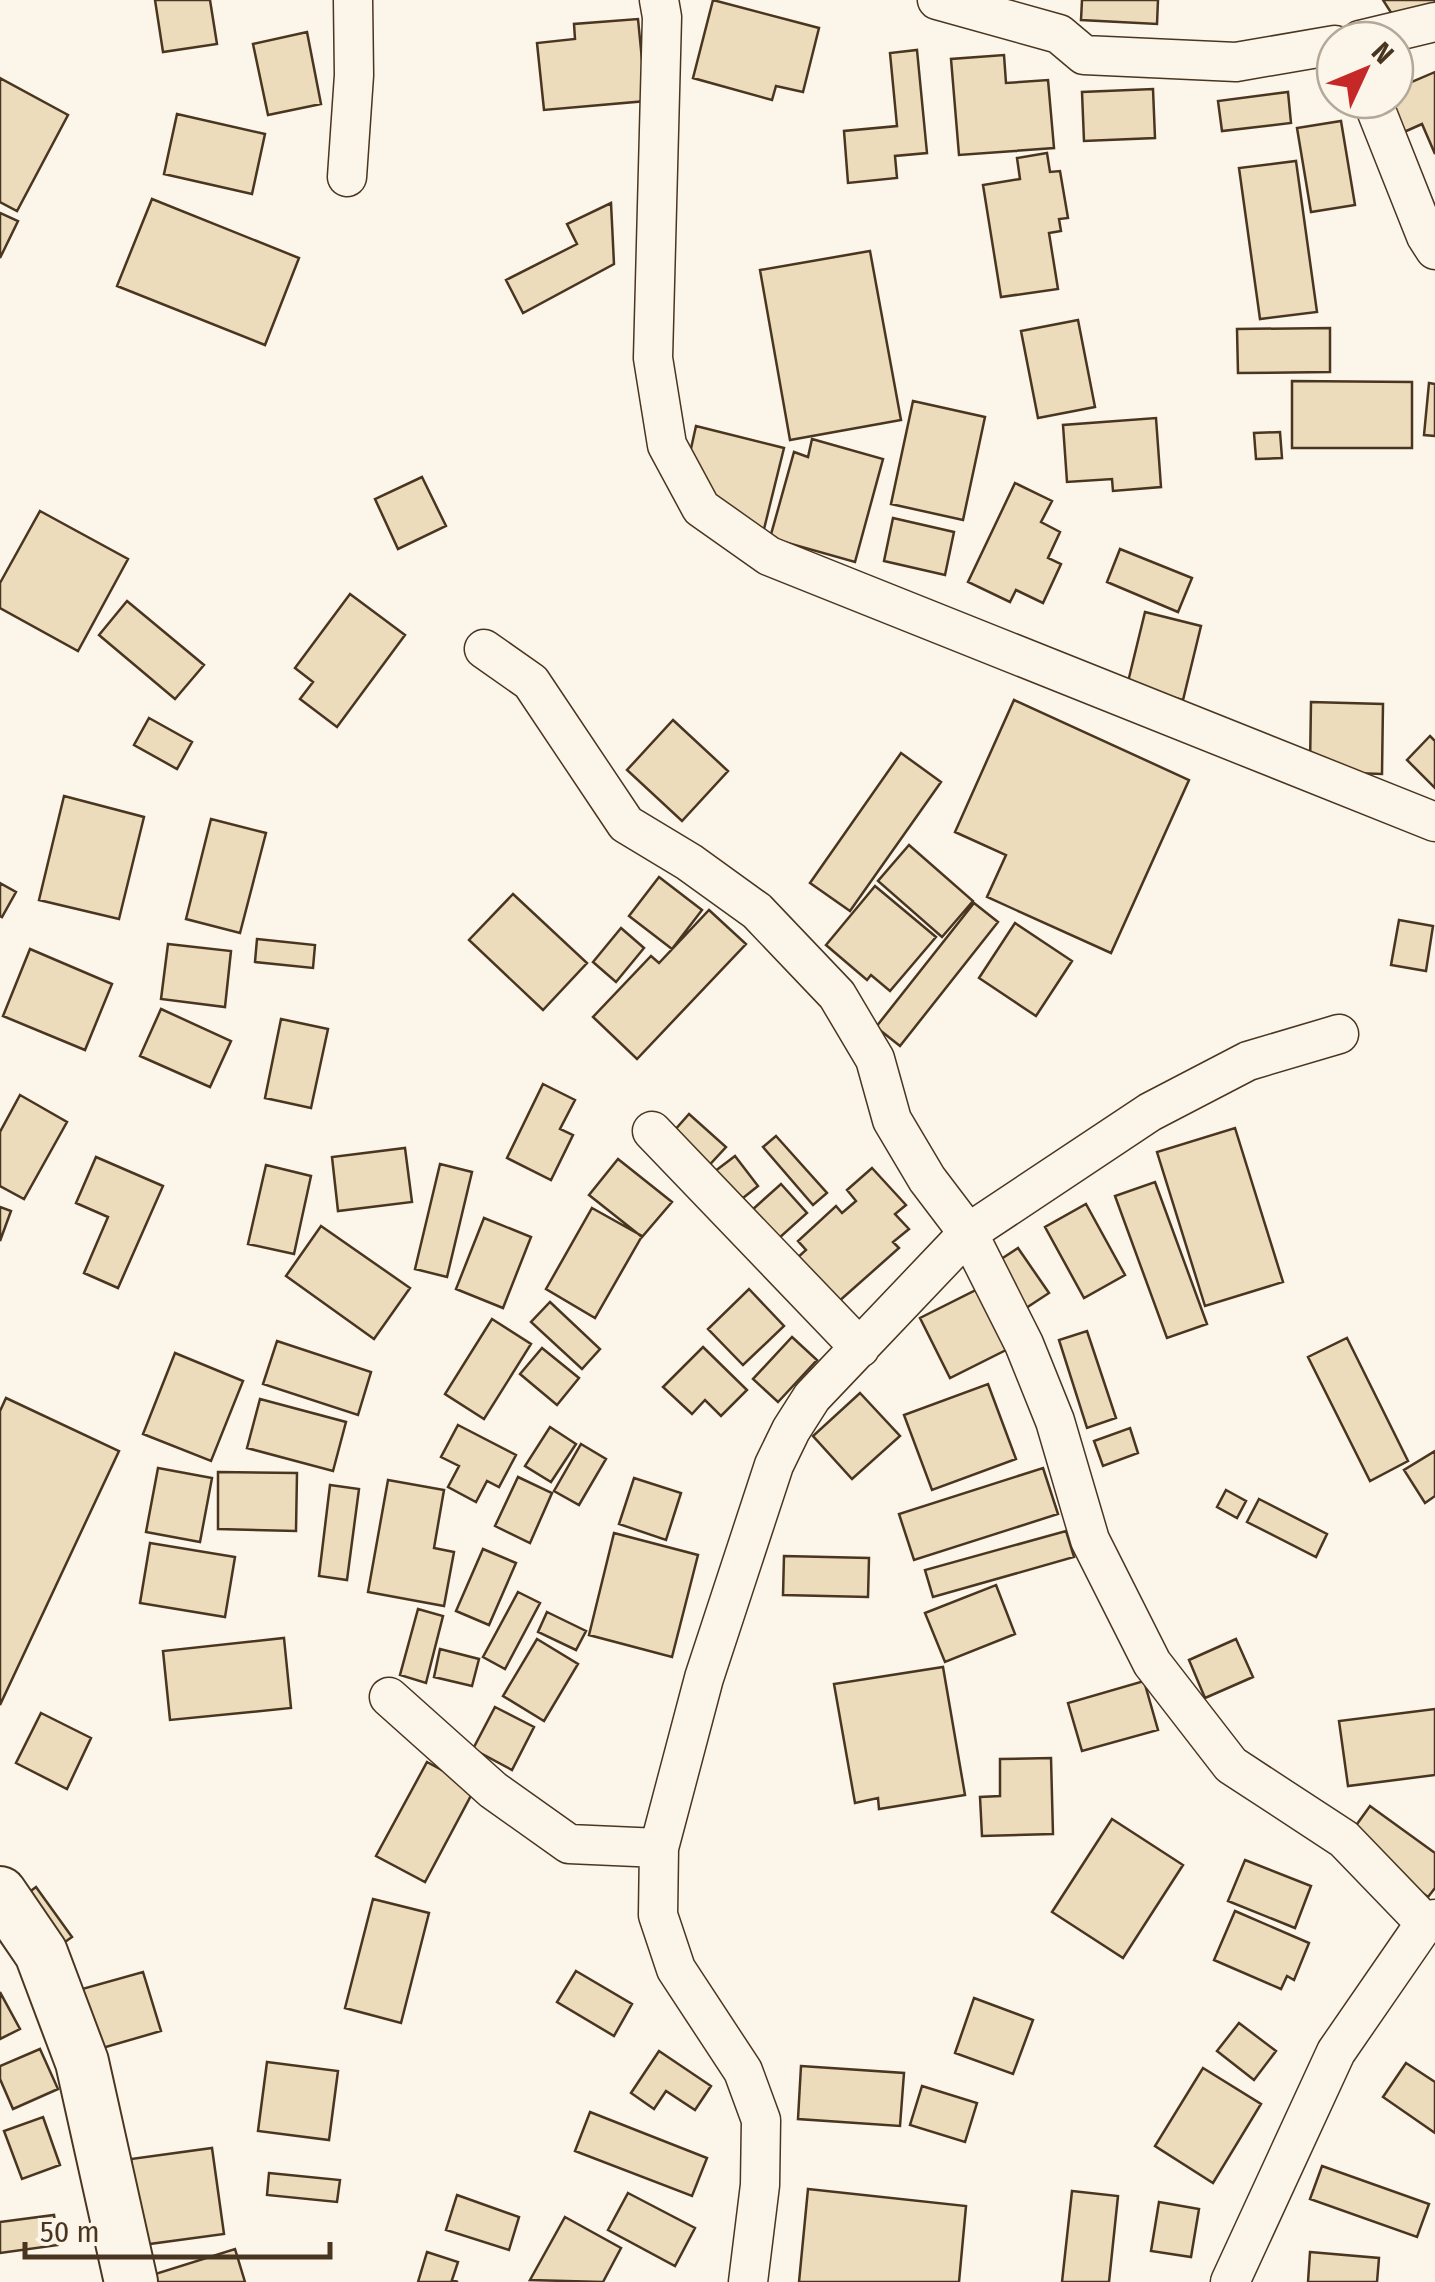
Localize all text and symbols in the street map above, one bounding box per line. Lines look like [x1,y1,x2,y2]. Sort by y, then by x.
north arrow [1315,20,1415,120]
text: N [1365,35,1400,70]
scale bar [25,2197,330,2259]
text: 50 m [40,2214,100,2250]

